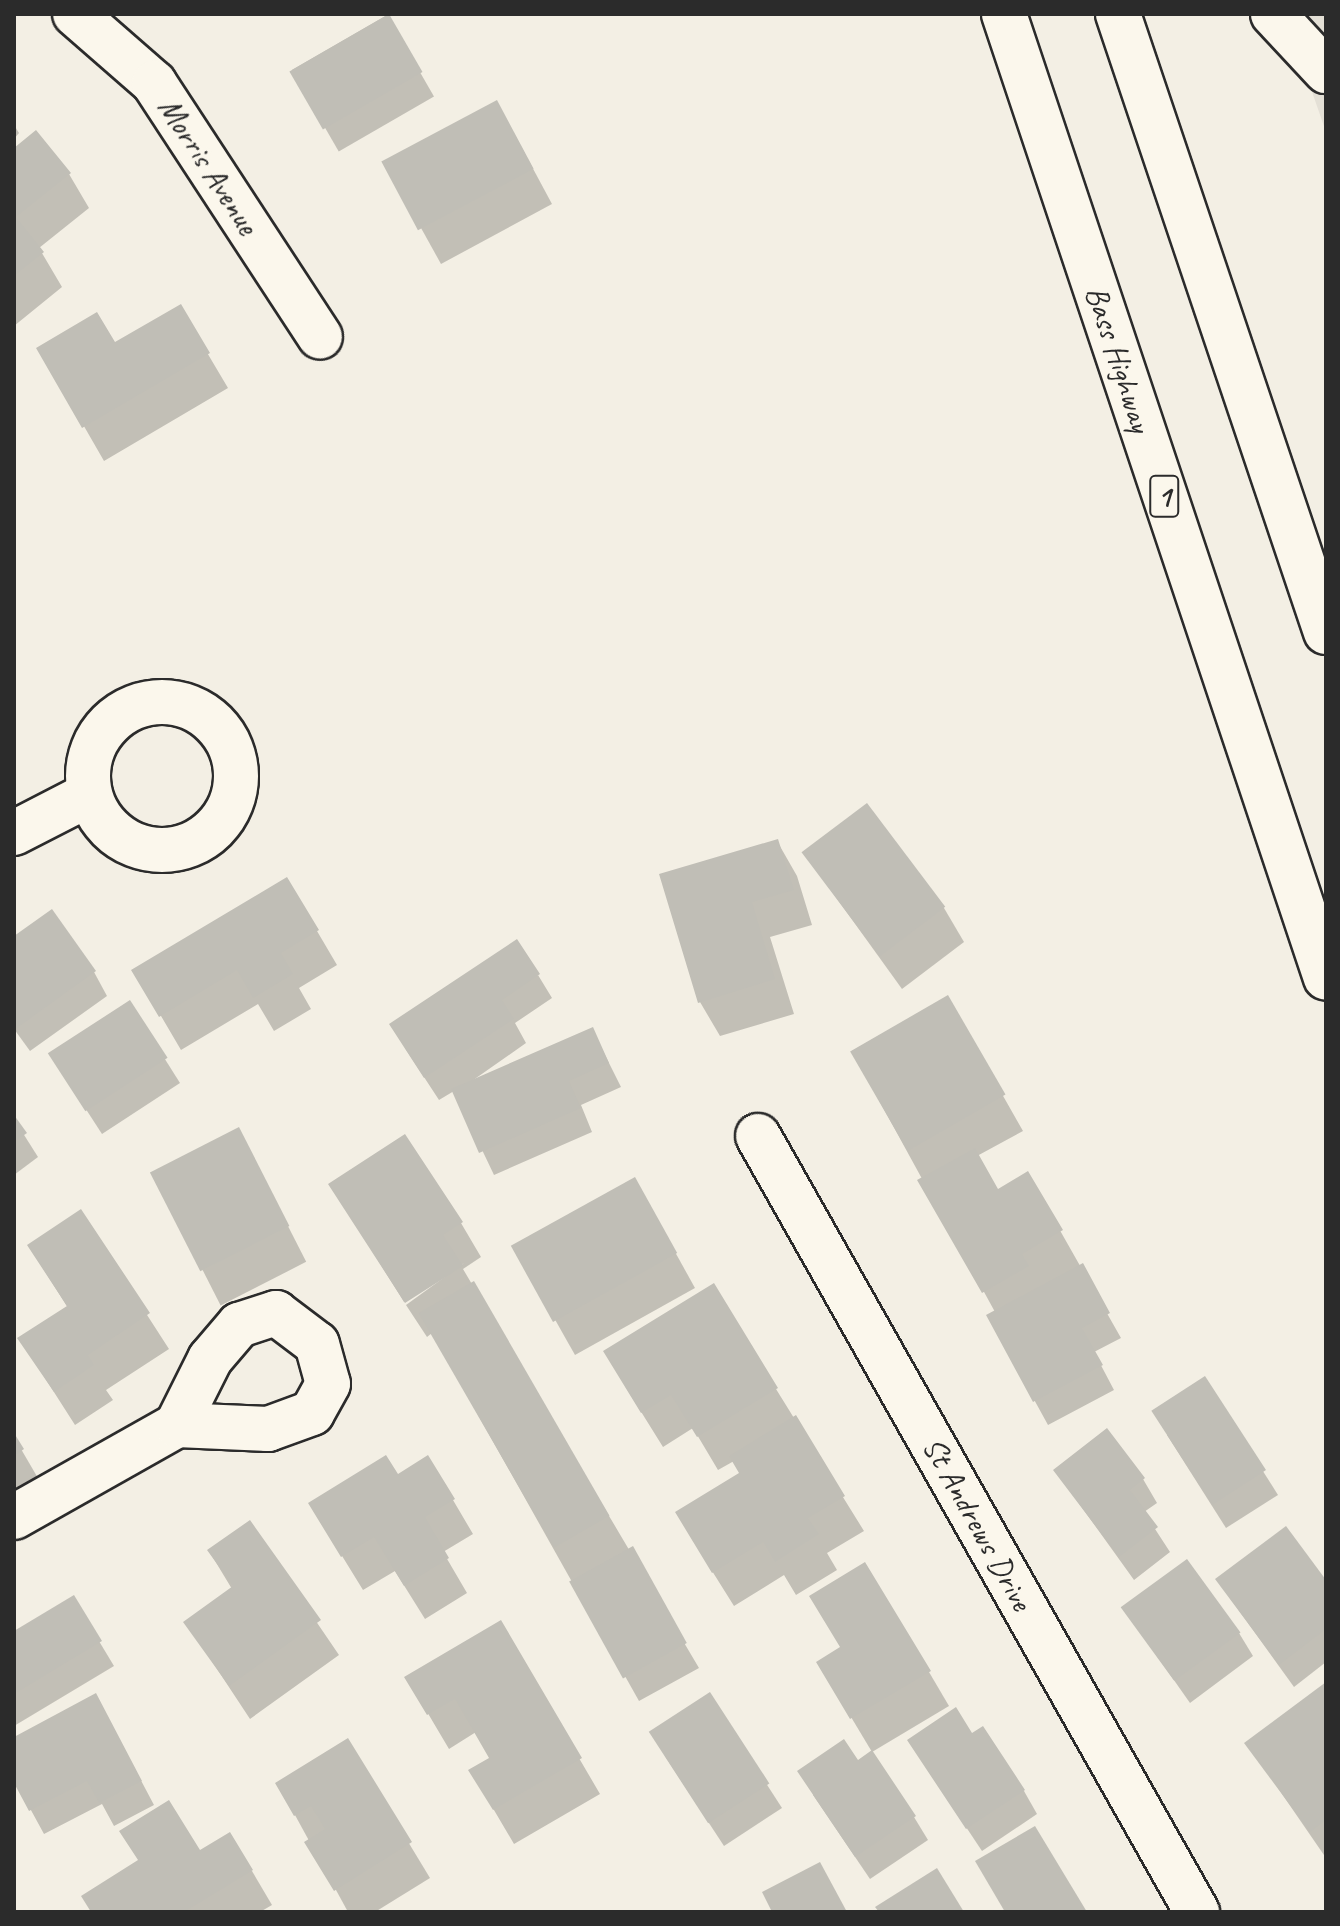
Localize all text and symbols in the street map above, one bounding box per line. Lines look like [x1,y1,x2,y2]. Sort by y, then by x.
street label: Morris Avenue [150,90,266,242]
street label: Bass Highway [1076,281,1160,437]
road number: 1 [1148,470,1180,522]
street label: St Andrews Drive [914,1431,1040,1617]

